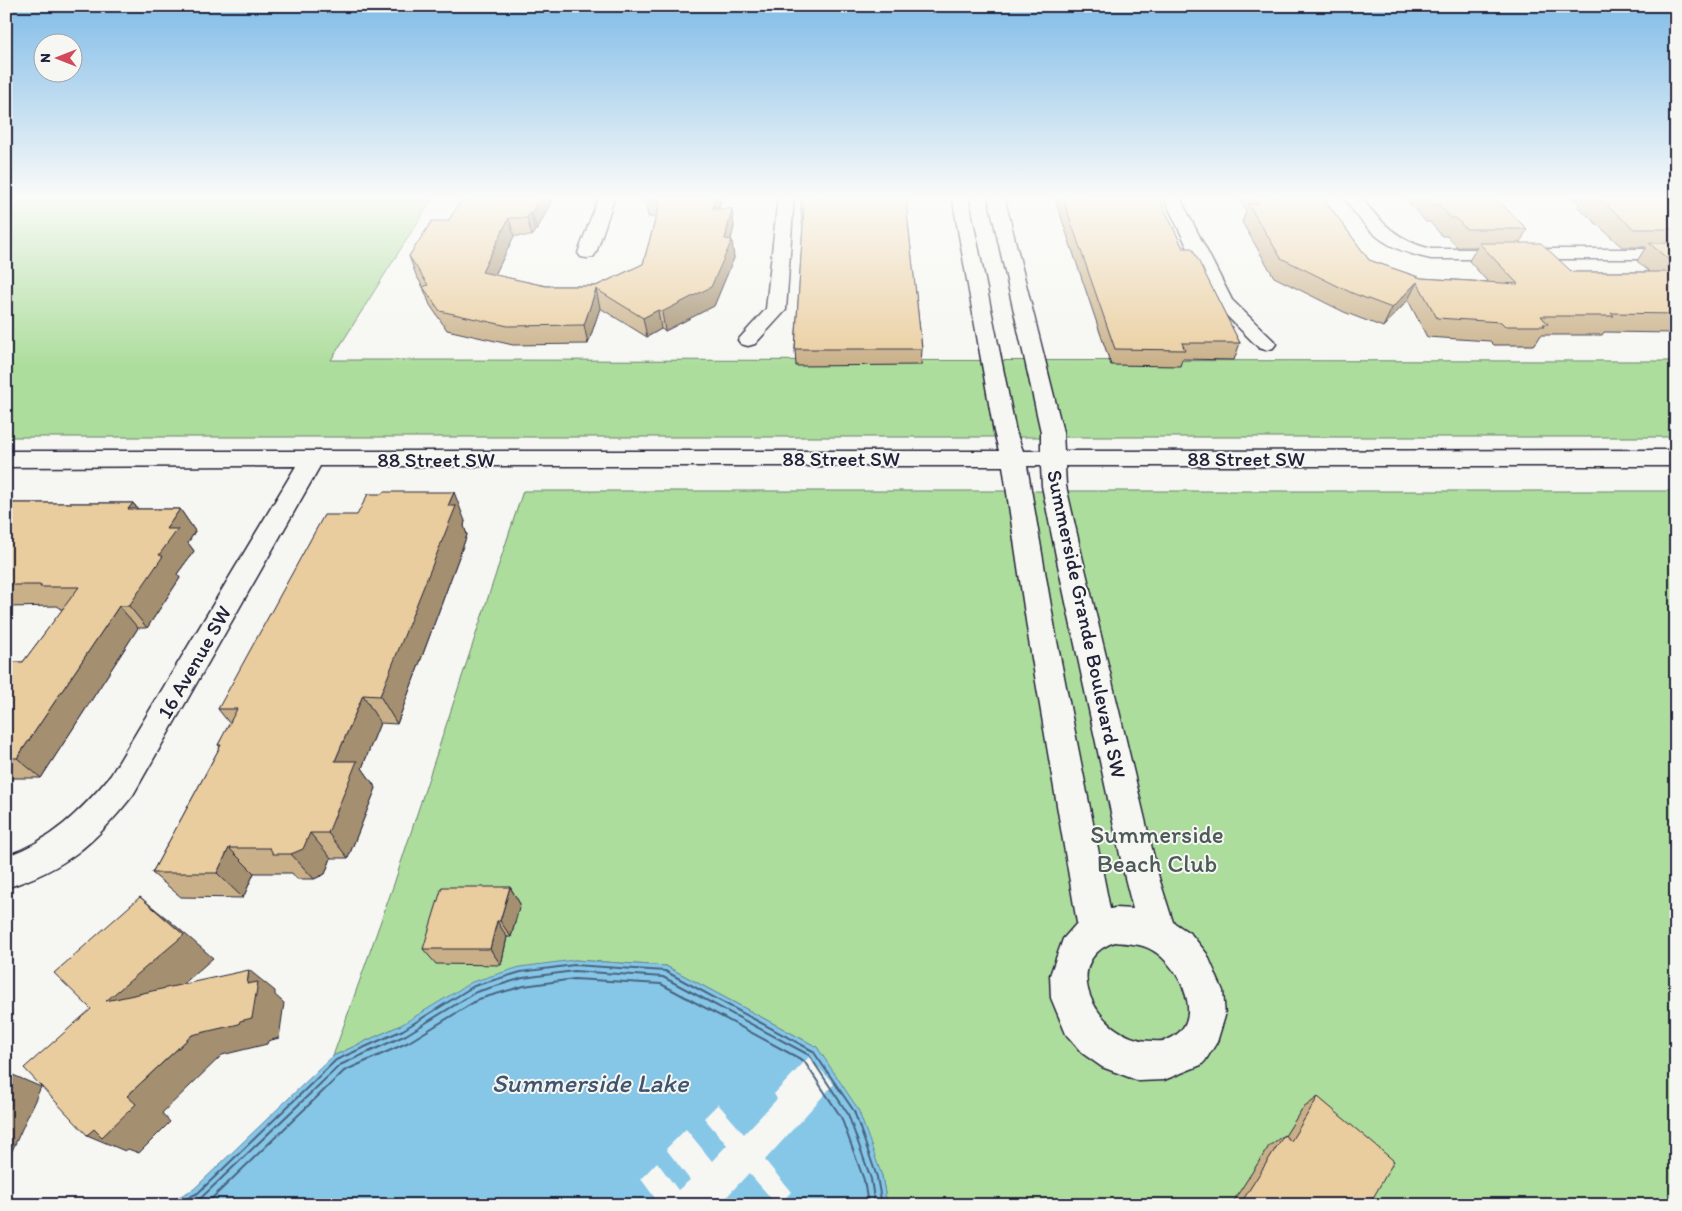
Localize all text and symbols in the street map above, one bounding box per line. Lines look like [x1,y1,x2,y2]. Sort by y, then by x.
north arrow [32,32,82,82]
text: N [37,53,54,63]
street label: 88 Street SW [782,446,900,471]
street label: 88 Street SW [1187,446,1305,471]
street label: 88 Street SW [377,447,495,472]
street label: Summerside Grande Boulevard SW [1042,468,1132,780]
street label: 16 Avenue SW [152,601,236,723]
park label: Summerside Beach Club [1090,819,1224,878]
water label: Summerside Lake [492,1067,690,1099]

